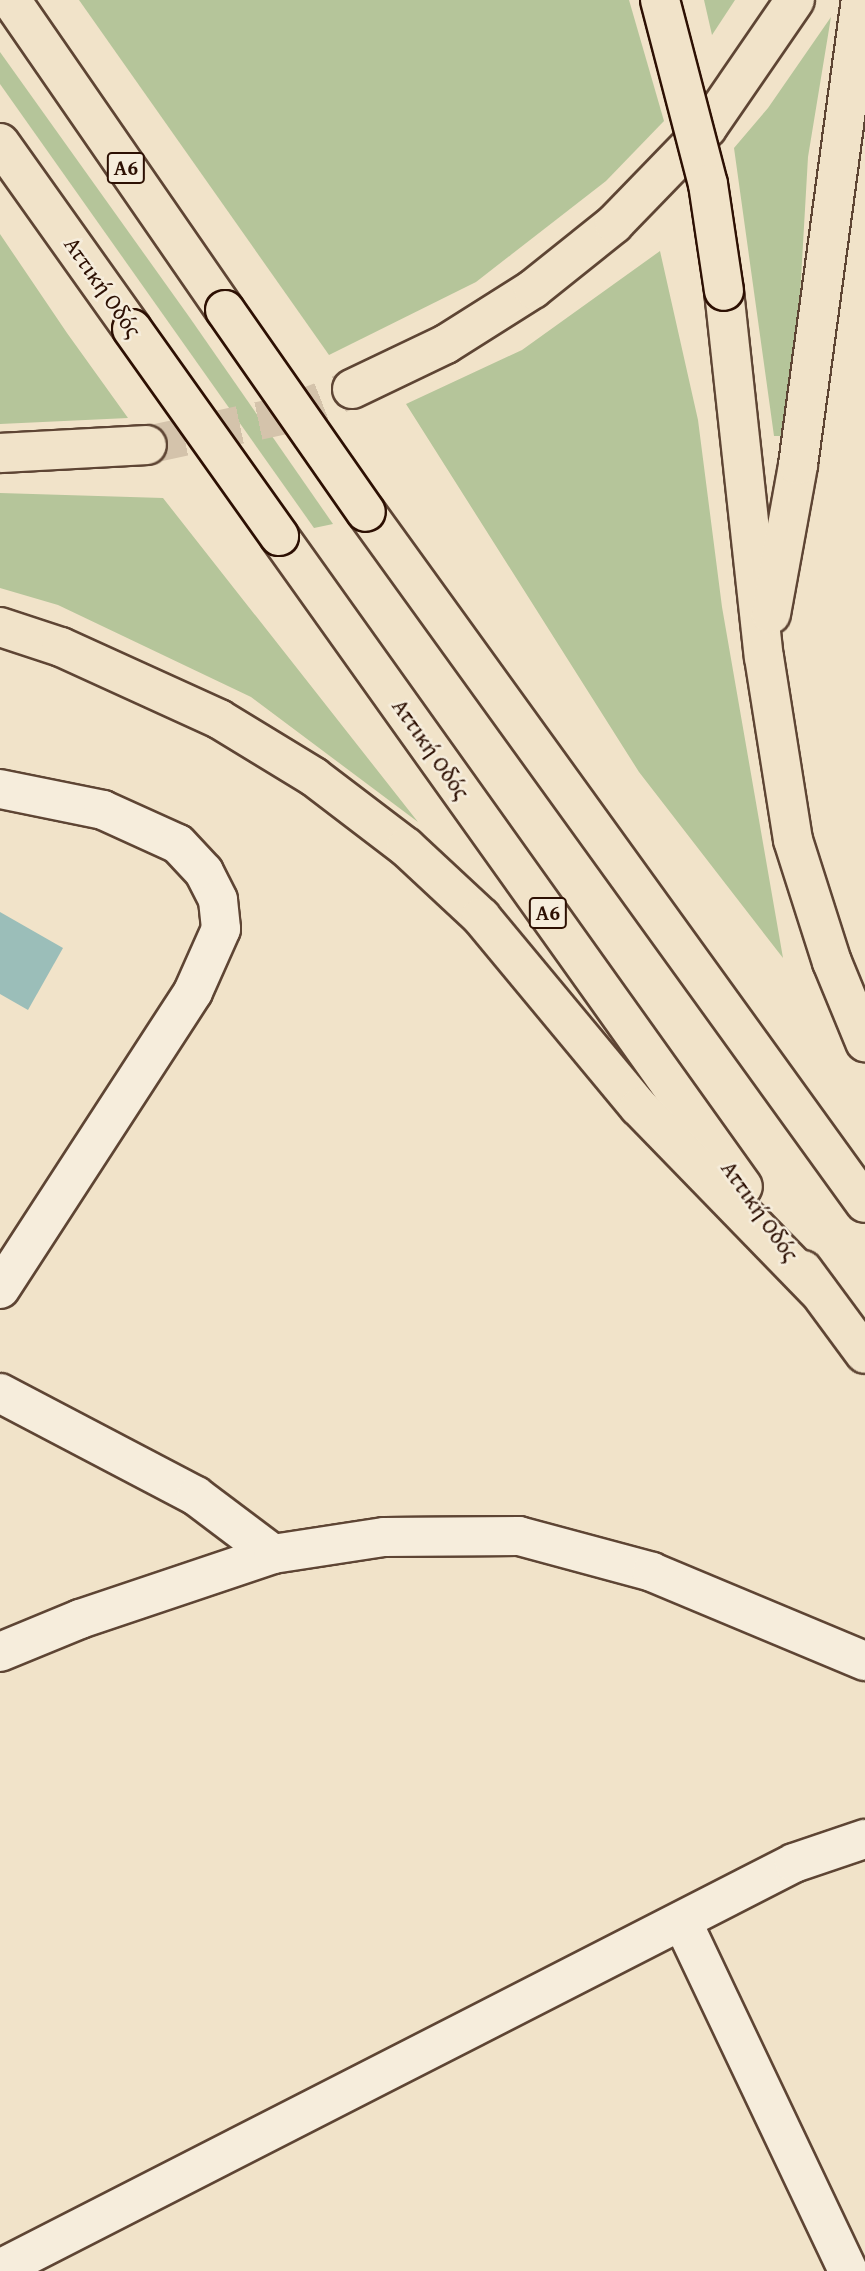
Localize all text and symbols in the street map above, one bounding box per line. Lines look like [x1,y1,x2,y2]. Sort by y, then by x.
road number: Α6 [107,150,145,186]
street label: Αττική Οδός [58,231,148,343]
street label: Αττική Οδός [386,693,476,805]
road number: Α6 [529,895,567,930]
street label: Αττική Οδός [715,1155,805,1267]

